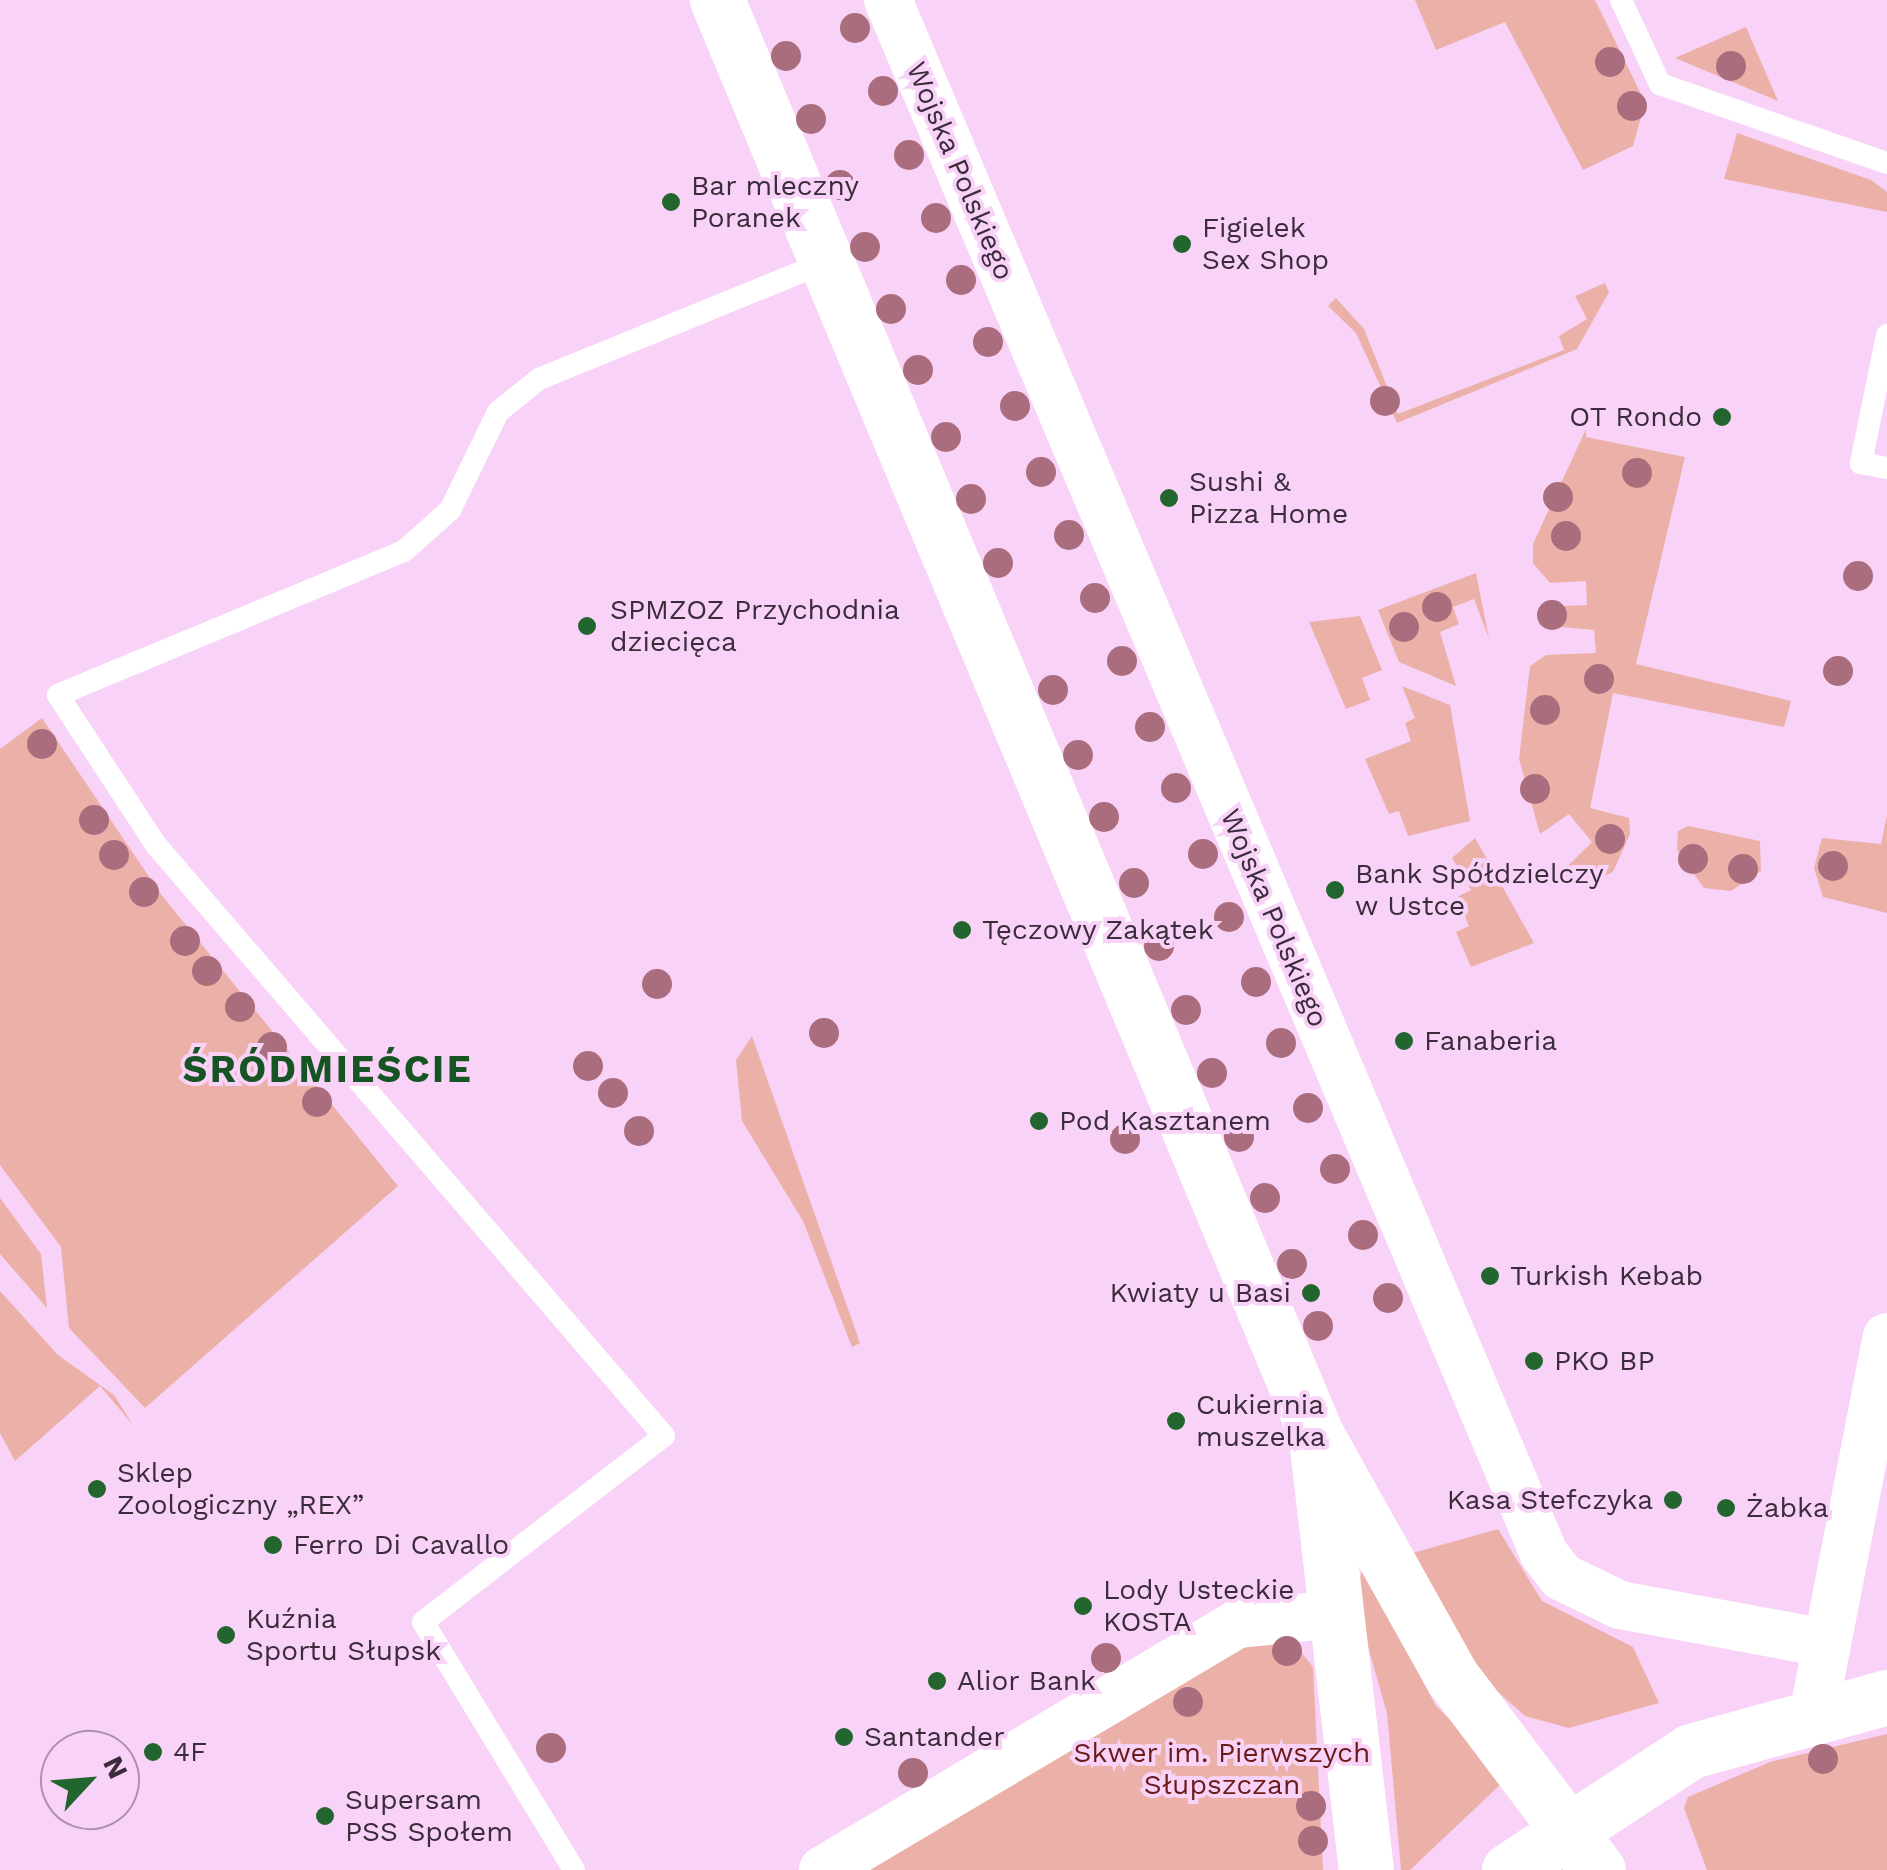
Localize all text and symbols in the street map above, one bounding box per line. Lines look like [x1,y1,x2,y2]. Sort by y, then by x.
street label: Wojska Polskiego [899,57,1021,285]
place label: Bar mleczny Poranek [691,169,860,235]
marker: Bar mleczny Poranek [660,191,682,213]
place label: Figielek Sex Shop [1202,211,1330,277]
marker: Figielek Sex Shop [1171,233,1193,255]
place label: OT Rondo [1569,400,1702,434]
marker: OT Rondo [1711,406,1733,428]
place label: Sushi & Pizza Home [1189,465,1349,531]
marker: Sushi & Pizza Home [1158,487,1180,509]
place label: SPMZOZ Przychodnia dziecięca [610,593,900,659]
marker: SPMZOZ Przychodnia dziecięca [574,613,600,639]
street label: Wojska Polskiego [1213,804,1335,1032]
place label: Bank Spółdzielczy w Ustce [1355,857,1604,923]
marker: Bank Spółdzielczy w Ustce [1324,879,1346,901]
place label: Tęczowy Zakątek [982,913,1214,947]
marker: Tęczowy Zakątek [951,919,973,941]
place label: Fanaberia [1424,1024,1557,1058]
marker: Fanaberia [1393,1030,1415,1052]
district label: ŚRÓDMIEŚCIE [183,1047,473,1093]
place label: Pod Kasztanem [1059,1104,1271,1138]
marker: Pod Kasztanem [1028,1110,1050,1132]
place label: Turkish Kebab [1510,1259,1703,1293]
marker: Turkish Kebab [1479,1265,1501,1287]
place label: Kwiaty u Basi [1109,1276,1291,1310]
marker: Kwiaty u Basi [1300,1282,1322,1304]
place label: PKO BP [1554,1344,1654,1378]
marker: PKO BP [1523,1350,1545,1372]
place label: Cukiernia muszelka [1196,1388,1326,1454]
marker: Cukiernia muszelka [1165,1410,1187,1432]
place label: Sklep Zoologiczny „REX” [117,1456,365,1522]
marker: Sklep Zoologiczny „REX” [86,1478,108,1500]
place label: Kasa Stefczyka [1446,1483,1653,1517]
marker: Kasa Stefczyka [1662,1489,1684,1511]
place label: Żabka [1746,1491,1828,1525]
marker: Żabka [1715,1497,1737,1519]
place label: Ferro Di Cavallo [293,1528,509,1562]
marker: Ferro Di Cavallo [262,1534,284,1556]
place label: Lody Usteckie KOSTA [1103,1573,1295,1639]
marker: Lody Usteckie KOSTA [1072,1595,1094,1617]
place label: Kuźnia Sportu Słupsk [246,1602,441,1668]
marker: Kuźnia Sportu Słupsk [215,1624,237,1646]
place label: Alior Bank [957,1664,1097,1698]
marker: Alior Bank [926,1670,948,1692]
place label: Santander [864,1720,1005,1754]
marker: Santander [833,1726,855,1748]
north arrow [40,1730,140,1830]
place label: 4F [173,1735,207,1769]
park label: Skwer im. Pierwszych Słupszczan [1073,1736,1371,1802]
marker: 4F [142,1741,164,1763]
text: N [96,1751,135,1784]
place label: Supersam PSS Społem [345,1783,513,1849]
marker: Supersam PSS Społem [314,1805,336,1827]

